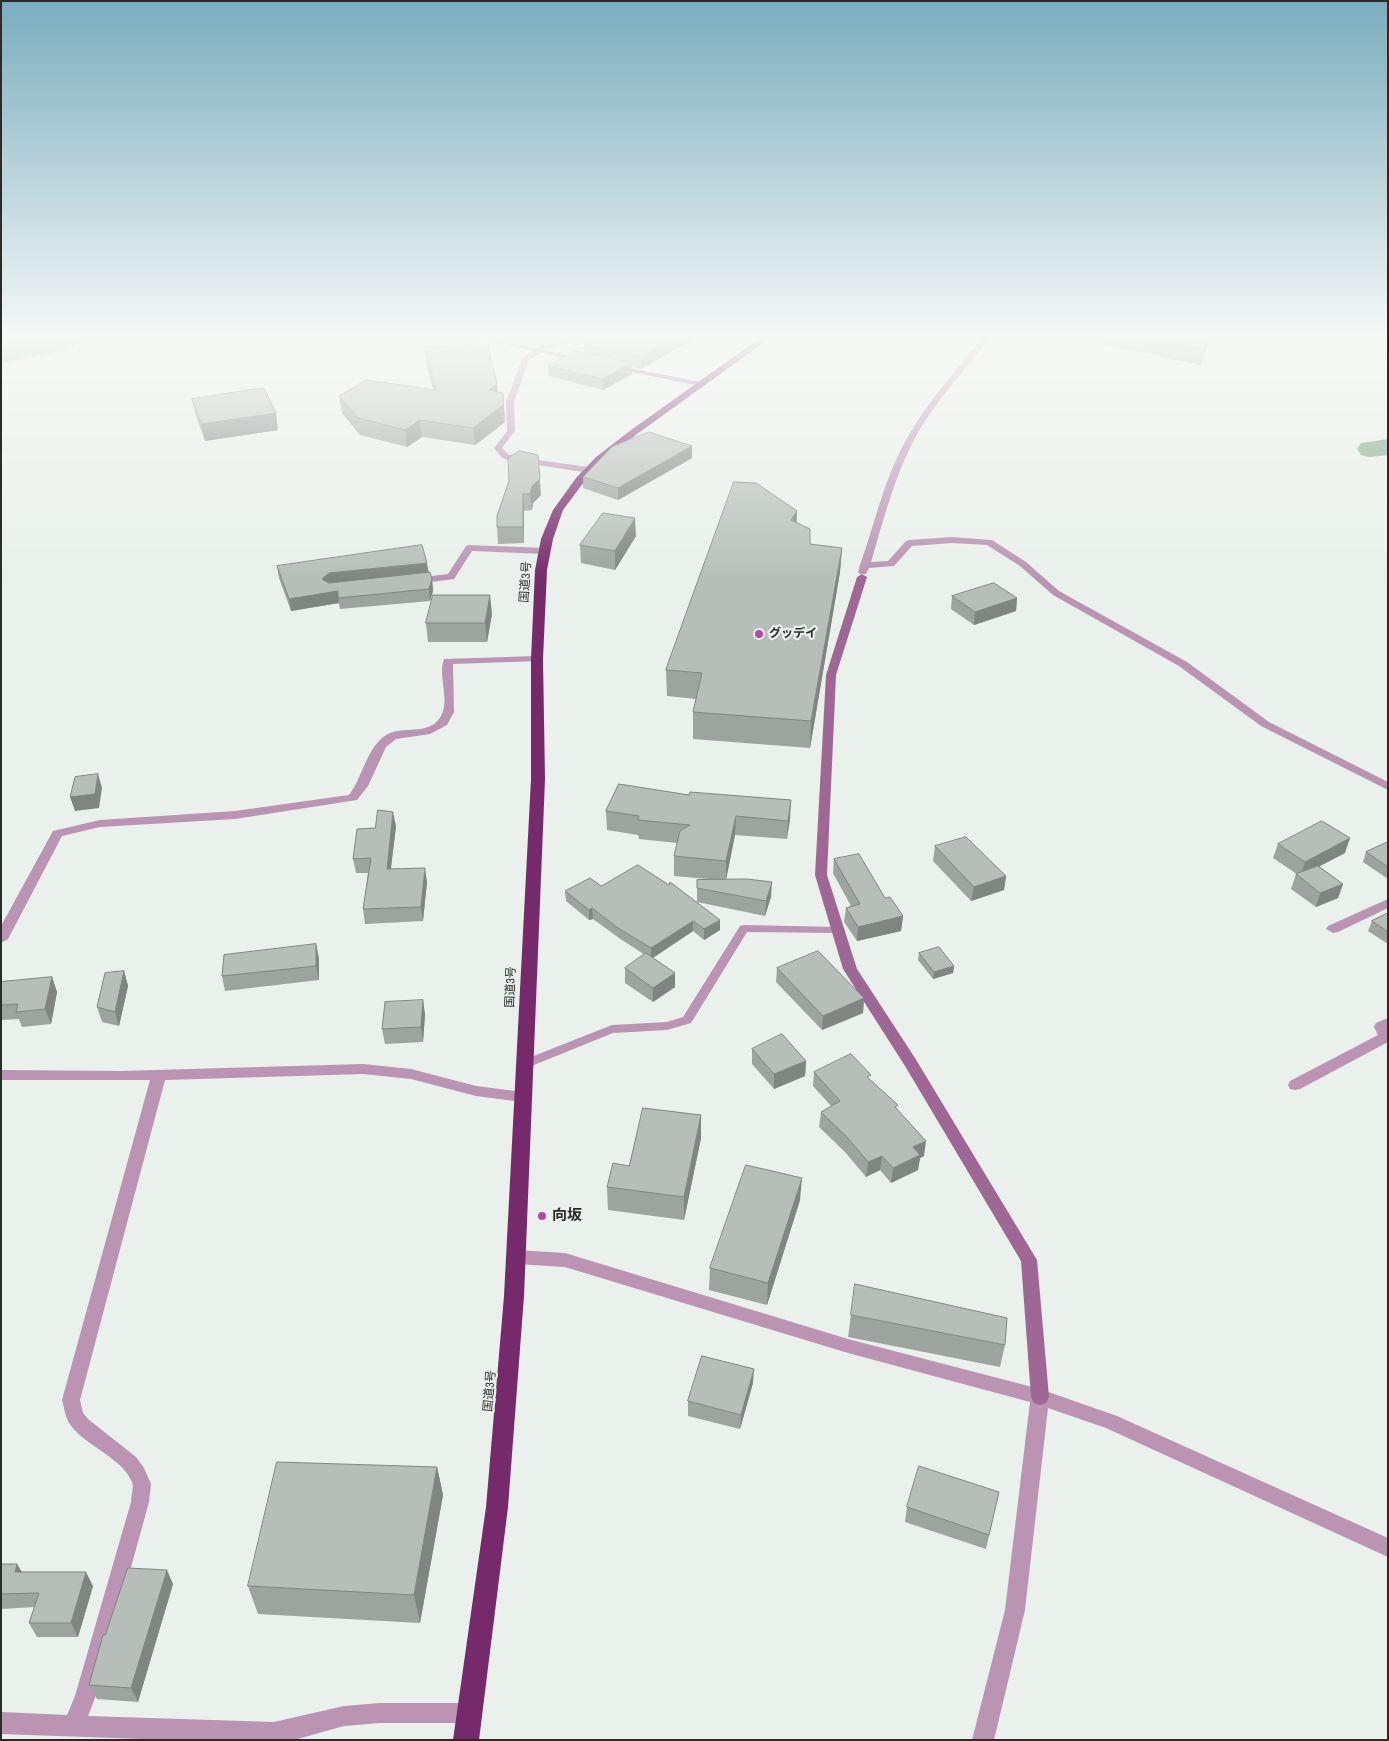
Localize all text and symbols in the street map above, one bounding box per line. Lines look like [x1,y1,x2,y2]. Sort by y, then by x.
street label: 国道3号 [517,561,535,603]
place label: グッデイ [769,627,817,641]
marker: グッデイ [753,628,765,640]
street label: 国道3号 [503,966,519,1008]
place label: 向坂 [552,1207,582,1225]
marker: 向坂 [536,1210,548,1222]
street label: 国道3号 [481,1370,499,1412]

